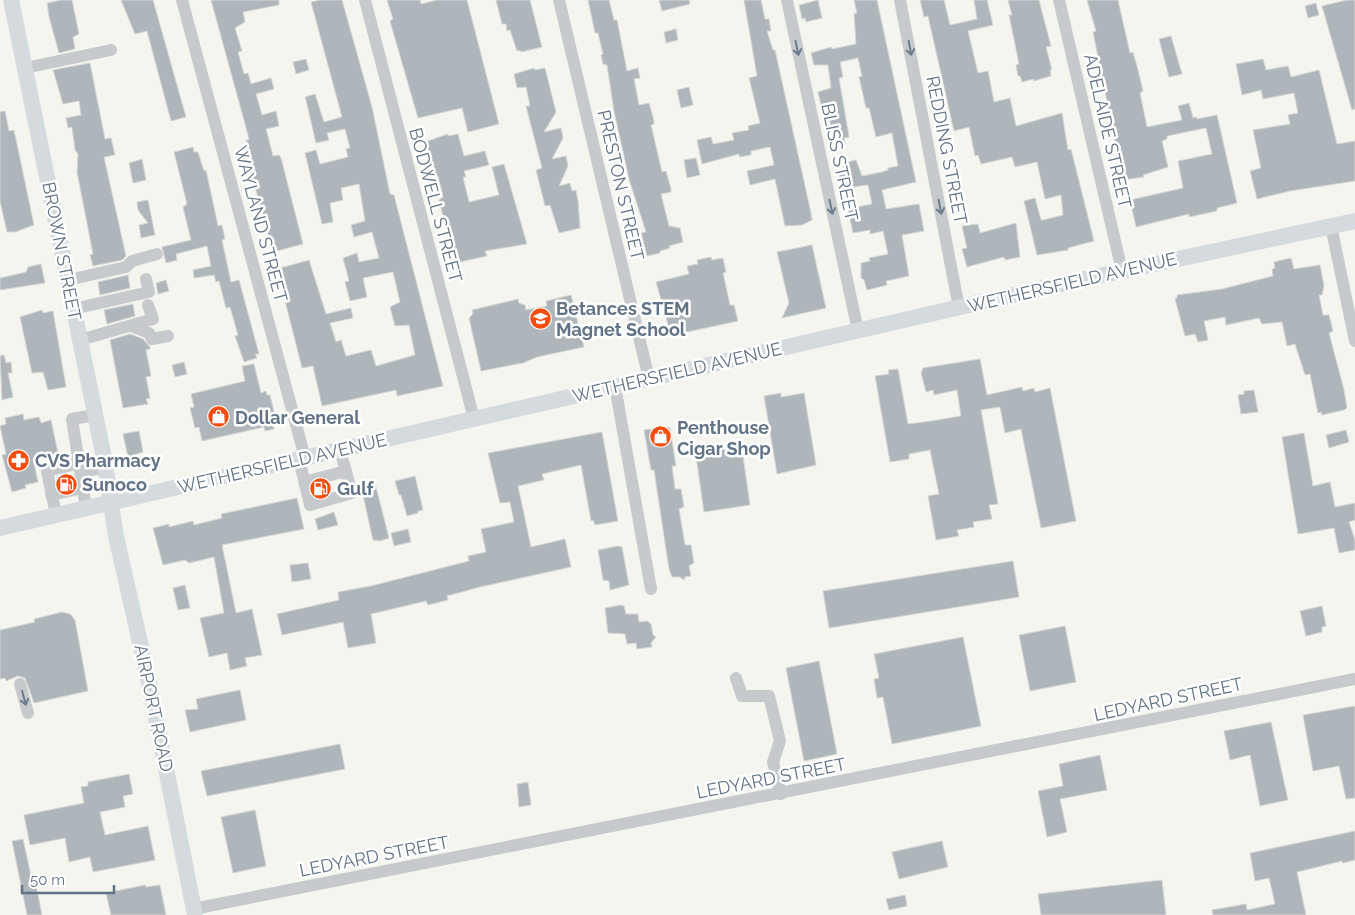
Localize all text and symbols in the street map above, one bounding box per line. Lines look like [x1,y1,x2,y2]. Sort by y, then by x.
one-way arrow [793,39,802,55]
one-way arrow [905,39,915,55]
street label: ADELAIDE STREET [1080,52,1136,210]
street label: REDDING STREET [922,74,972,226]
street label: BLISS STREET [817,101,863,223]
street label: PRESTON STREET [593,108,649,262]
street label: BODWELL STREET [405,125,467,285]
street label: WAYLAND STREET [230,144,292,304]
street label: BROWN STREET [38,180,86,322]
one-way arrow [827,198,836,214]
one-way arrow [936,199,945,215]
street label: WETHERSFIELD AVENUE [965,248,1179,316]
place label: Betances STEM Magnet School [556,298,690,340]
school or university icon: Betances STEM Magnet School [528,306,552,330]
street label: WETHERSFIELD AVENUE [570,338,784,406]
shop icon: Dollar General [207,405,231,429]
place label: Dollar General [235,407,360,428]
place label: Penthouse Cigar Shop [677,417,771,459]
shop icon: Penthouse Cigar Shop [649,425,673,449]
street label: WETHERSFIELD AVENUE [175,429,389,497]
pharmacy icon: CVS Pharmacy [7,448,31,472]
place label: CVS Pharmacy [35,450,161,471]
fuel station icon: Sunoco [54,472,78,496]
place label: Sunoco [82,474,147,495]
fuel station icon: Gulf [309,476,333,500]
place label: Gulf [337,478,375,499]
street label: AIRPORT ROAD [130,642,178,774]
street label: LEDYARD STREET [1092,673,1244,725]
one-way arrow [20,690,29,706]
street label: LEDYARD STREET [695,753,847,803]
street label: LEDYARD STREET [298,831,450,881]
scale bar [22,862,115,894]
text: 50 m [30,871,65,889]

